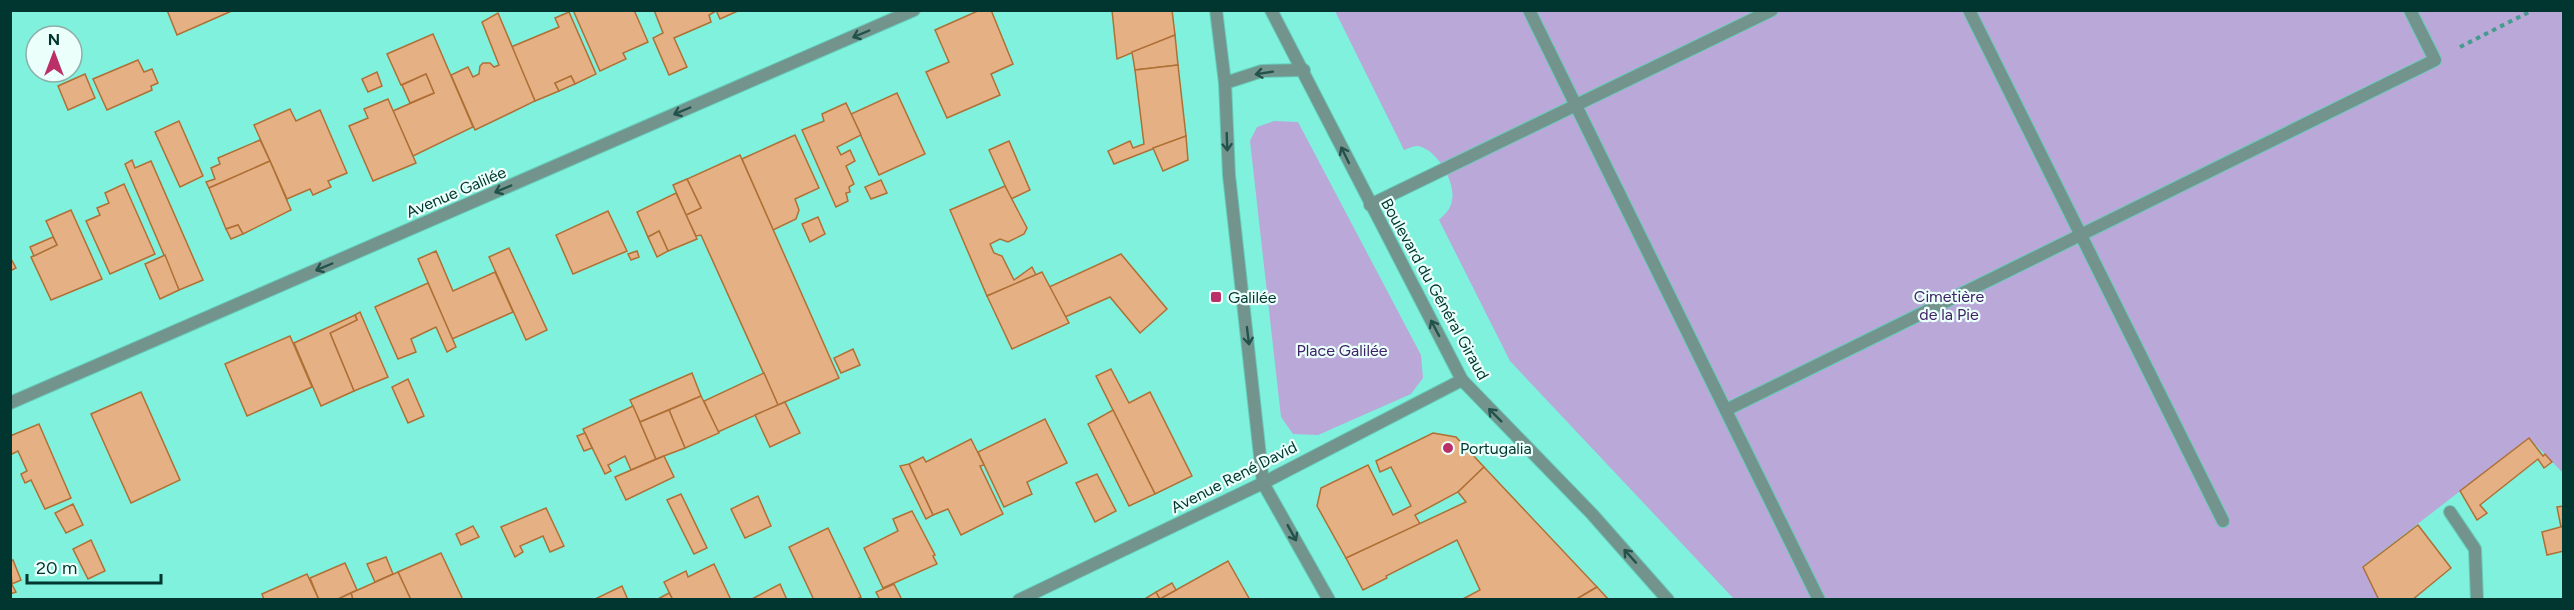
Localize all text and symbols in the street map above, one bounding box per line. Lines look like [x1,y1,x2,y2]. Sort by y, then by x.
north arrow [24,24,84,84]
one-way arrow [852,29,870,40]
text: N [48,30,60,49]
one-way arrow [1254,67,1274,78]
one-way arrow [673,106,691,118]
one-way arrow [1222,131,1233,151]
one-way arrow [1339,146,1351,164]
street label: Avenue Galilée [403,162,509,222]
one-way arrow [494,184,513,195]
street label: Boulevard du Général Giraud [1377,195,1493,383]
one-way arrow [315,262,334,273]
park label: Cimetière de la Pie [1914,287,1984,324]
place label: Galilée [1228,288,1277,307]
marker: Galilée [1209,290,1223,304]
one-way arrow [1428,319,1440,337]
one-way arrow [1243,325,1254,345]
park label: Place Galilée [1297,341,1388,360]
one-way arrow [1487,408,1502,423]
street label: Avenue René David [1168,437,1300,517]
place label: Portugalia [1460,439,1532,458]
marker: Portugalia [1441,441,1455,455]
one-way arrow [1287,525,1299,542]
scale bar [27,547,160,585]
one-way arrow [1623,549,1637,564]
text: 20 m [36,557,77,579]

